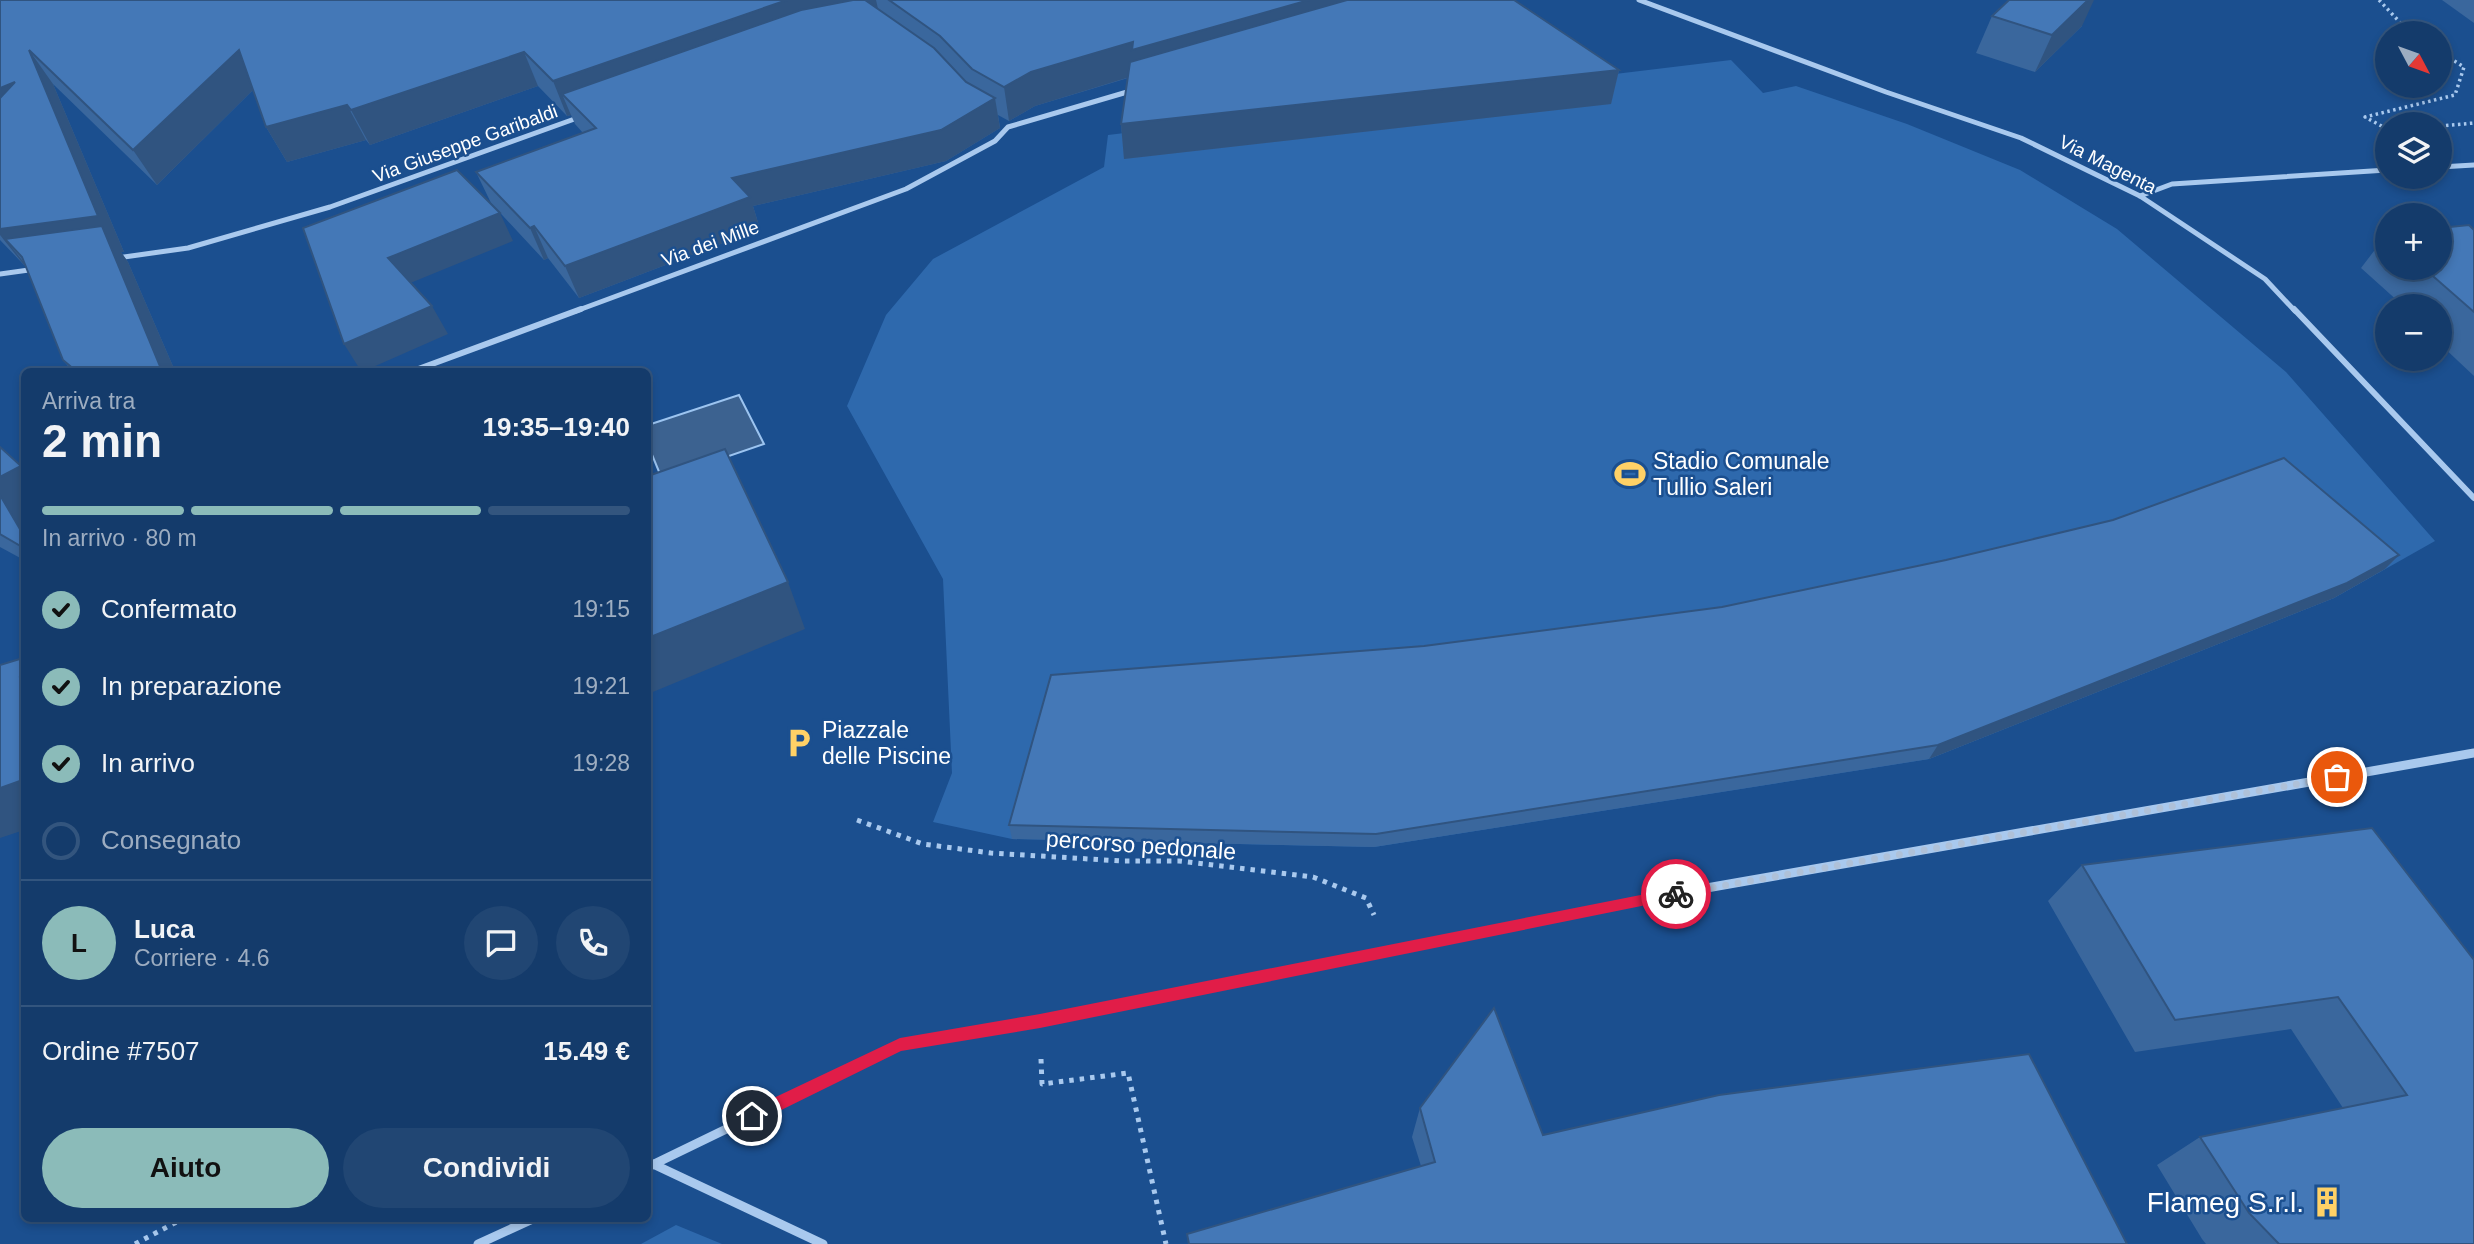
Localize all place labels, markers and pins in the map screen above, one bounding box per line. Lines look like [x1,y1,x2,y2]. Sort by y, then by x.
place label: Stadio Comunale Tullio Saleri [1653,448,1829,500]
sports icon: Stadio Comunale Tullio Saleri [1613,457,1647,491]
place label: Piazzale delle Piscine [822,717,951,769]
parking icon: Piazzale delle Piscine [782,726,816,760]
pin [2307,747,2367,807]
pin [722,1086,782,1146]
building icon: Flameg S.r.l. [2310,1185,2344,1219]
place label: Flameg S.r.l. [2147,1187,2304,1218]

